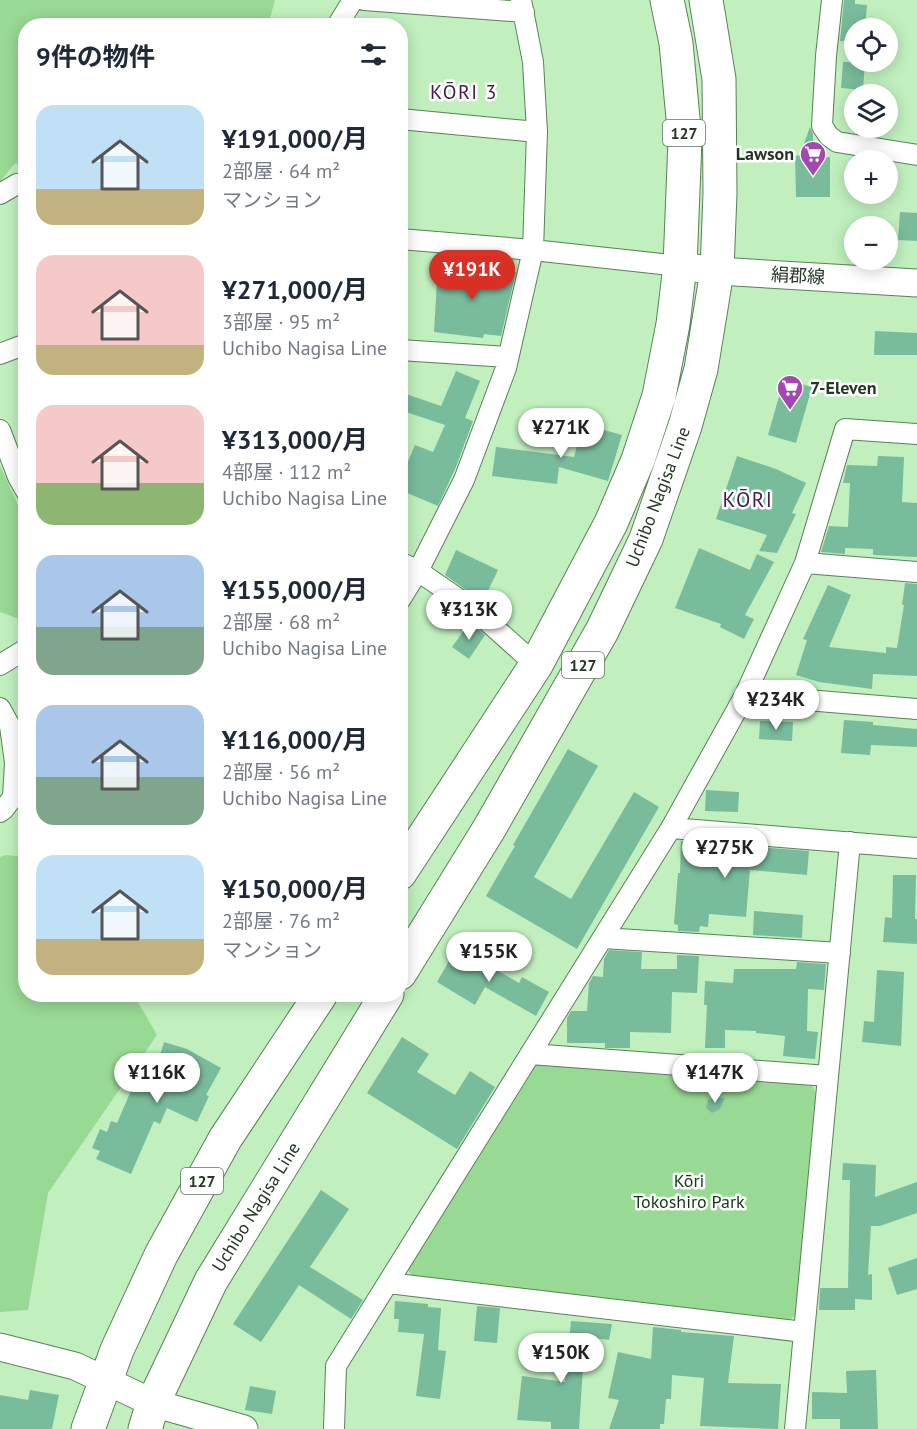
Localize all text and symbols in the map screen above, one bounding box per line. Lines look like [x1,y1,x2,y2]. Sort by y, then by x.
map controls [844,18,898,270]
button: locate [844,18,898,72]
icon: filters [357,38,390,71]
text: 9件の物件 [36,40,155,73]
district label: KŌRI 3 [430,79,498,105]
button: layers [844,84,898,138]
road number: 127 [663,120,705,146]
text: ¥191,000/月 [222,122,368,155]
icon: home [84,129,156,201]
supermarket icon: Lawson [798,139,828,177]
place label: Lawson [736,142,794,165]
button: + [844,150,898,204]
text: 2部屋 · 64 m² [222,158,340,184]
text: マンション [222,187,322,213]
button: − [844,216,898,270]
pin: ¥191K [430,250,514,301]
text: ¥191K [443,256,501,282]
street label: 絹郡線 [770,263,826,288]
text: ¥271,000/月 [222,273,368,306]
icon: home [84,279,156,351]
text: 3部屋 · 95 m² [222,309,340,335]
text: Uchibo Nagisa Line [222,335,387,361]
supermarket icon: 7-Eleven [775,373,805,411]
place label: 7-Eleven [810,376,877,399]
pin: ¥271K [519,408,603,459]
text: ¥271K [532,414,590,440]
text: ¥313,000/月 [222,423,368,456]
street label: Uchibo Nagisa Line [620,423,695,570]
icon: home [84,429,156,501]
text: 4部屋 · 112 m² [222,459,351,485]
text: Uchibo Nagisa Line [222,485,387,511]
district label: KŌRI [723,486,773,513]
text: ¥155,000/月 [222,573,368,606]
icon: home [84,579,156,651]
pin: ¥313K [427,590,511,641]
text: ¥313K [440,596,498,622]
text: 2部屋 · 68 m² [222,609,340,635]
text: Uchibo Nagisa Line [222,635,387,661]
road number: 127 [562,652,604,678]
pin: ¥234K [734,680,818,731]
text: ¥234K [747,686,805,712]
text: ¥116,000/月 [222,723,368,756]
icon: home [84,729,156,801]
text: 2部屋 · 56 m² [222,759,340,785]
text: Uchibo Nagisa Line [222,785,387,811]
pin: ¥275K [683,828,767,879]
text: ¥275K [696,834,754,860]
text: ¥150,000/月 [222,872,368,905]
icon: home [84,879,156,951]
text: 2部屋 · 76 m² [222,908,340,934]
pin: ¥155K [447,932,531,983]
text: マンション [222,937,322,963]
text: ¥155K [460,938,518,964]
pin: ¥116K [115,1053,199,1104]
pin: ¥147K [673,1053,757,1104]
text: ¥116K [128,1059,186,1085]
text: ¥147K [686,1059,744,1085]
street label: Uchibo Nagisa Line [206,1138,305,1276]
road number: 127 [181,1168,223,1194]
park label: Kōri Tokoshiro Park [633,1169,745,1213]
pin: ¥150K [519,1333,603,1384]
text: ¥150K [532,1339,590,1365]

